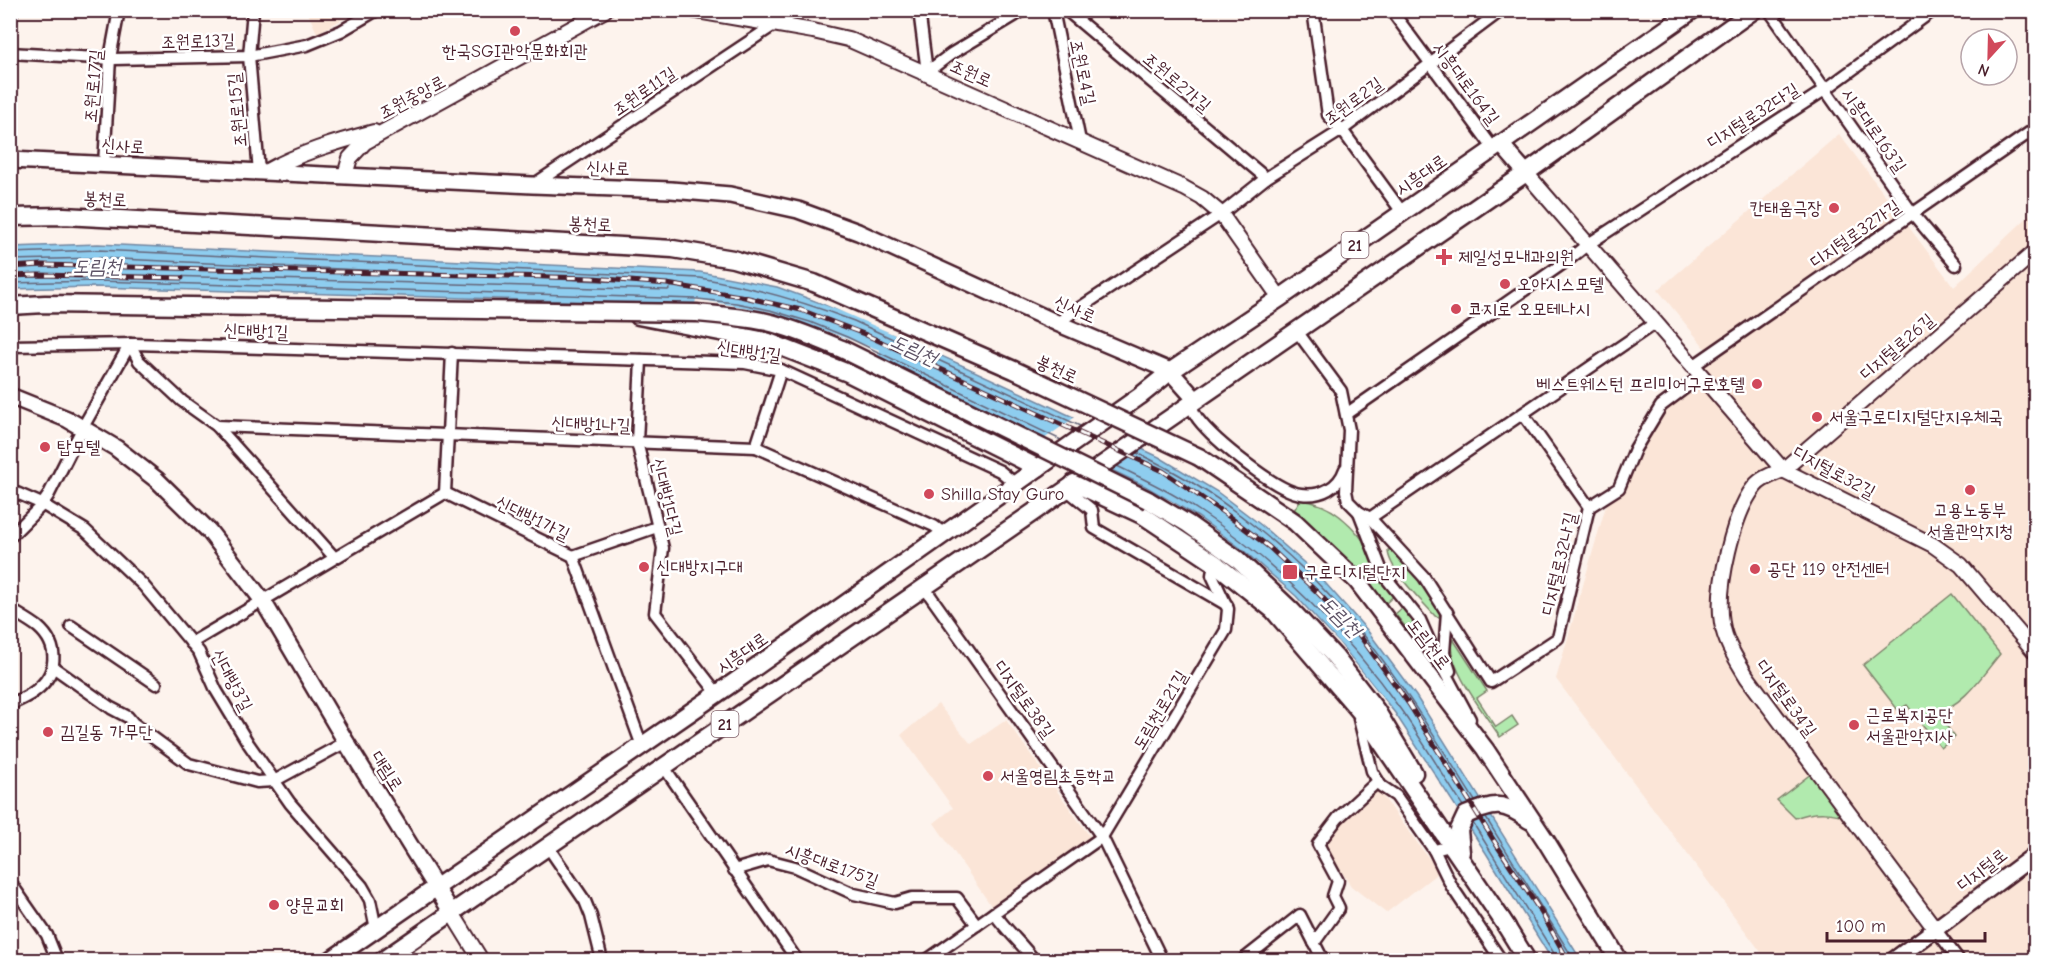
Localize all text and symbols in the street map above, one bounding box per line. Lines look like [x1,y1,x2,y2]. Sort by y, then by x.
marker: 한국SGI관악문화회관 [508,24,522,38]
north arrow [1959,27,2019,87]
street label: 조원로13길 [161,30,236,53]
street label: 조원로4길 [1065,37,1100,107]
street label: 시흥대로164길 [1428,38,1504,129]
place label: 한국SGI관악문화회관 [442,41,588,62]
street label: 조원로17길 [80,48,107,124]
street label: 조원로2가길 [1139,48,1215,117]
street label: 조원로 [947,55,995,92]
text: N [1976,60,1992,80]
street label: 조원로11길 [608,62,681,120]
street label: 조원로15길 [224,71,251,148]
street label: 조원중앙로 [375,71,449,124]
street label: 조원로2길 [1320,73,1387,130]
street label: 디지털로32다길 [1703,79,1804,154]
street label: 시흥대로163길 [1837,84,1911,177]
street label: 신사로 [101,135,145,158]
street label: 시흥대로 [1392,150,1451,201]
street label: 신사로 [586,157,630,180]
street label: 봉천로 [83,188,127,211]
street label: 디지털로32가길 [1806,195,1905,273]
place label: 칸태움극장 [1750,198,1822,219]
marker: 칸태움극장 [1827,201,1841,215]
street label: 봉천로 [568,213,612,236]
road number: 21 [1342,232,1368,258]
place label: 제일성모내과의원 [1458,247,1574,268]
marker: 제일성모내과의원 [1435,248,1453,266]
water label: 도림천 [73,255,123,278]
place label: 오아시스모텔 [1517,274,1604,295]
marker: 오아시스모텔 [1498,277,1512,291]
street label: 신사로 [1051,291,1099,328]
place label: 코지로 오모테나시 [1468,299,1590,320]
marker: 코지로 오모테나시 [1449,302,1463,316]
street label: 디지털로26길 [1856,309,1939,385]
street label: 신대방1길 [223,320,289,343]
water label: 도림천 [887,329,942,371]
street label: 신대방1길 [715,337,783,366]
street label: 봉천로 [1033,351,1081,388]
place label: 베스트웨스턴 프리미어구로호텔 [1536,374,1745,395]
marker: 베스트웨스턴 프리미어구로호텔 [1750,377,1764,391]
place label: 서울구로디지털단지우체국 [1829,407,2003,428]
marker: 서울구로디지털단지우체국 [1810,410,1824,424]
street label: 신대방1나길 [551,413,632,436]
place label: 탑모텔 [57,437,100,458]
marker: 탑모텔 [38,440,52,454]
street label: 디지털로32길 [1789,442,1879,503]
street label: 신대방1다길 [647,456,686,539]
marker: 고용노동부 서울관악지청 [1963,483,1977,497]
place label: Shilla Stay Guro [941,484,1064,505]
marker: Shilla Stay Guro [922,487,936,501]
street label: 신대방1가길 [492,492,574,546]
place label: 고용노동부 서울관악지청 [1927,500,2013,542]
street label: 디지털로32나길 [1537,510,1582,618]
place label: 신대방지구대 [656,557,743,578]
place label: 공단 119 안전센터 [1767,559,1890,580]
marker: 신대방지구대 [637,560,651,574]
place label: 구로디지털단지 [1304,562,1405,583]
marker: 공단 119 안전센터 [1748,562,1762,576]
marker: 구로디지털단지 [1281,563,1299,581]
water label: 도림천 [1315,591,1367,643]
street label: 도림천로 [1403,615,1454,674]
street label: 시흥대로 [713,628,772,679]
street label: 신대방3길 [207,646,257,715]
street label: 디지털로38길 [988,656,1059,743]
street label: 디지털로34길 [1751,656,1821,741]
street label: 도림천로21길 [1129,666,1193,754]
place label: 근로복지공단 서울관악지사 [1866,705,1953,747]
road number: 21 [712,711,738,737]
marker: 근로복지공단 서울관악지사 [1847,718,1861,732]
place label: 김길동 가무단 [60,722,153,743]
marker: 김길동 가무단 [41,725,55,739]
street label: 대림로 [366,747,407,795]
place label: 서울영림초등학교 [1000,766,1116,787]
marker: 서울영림초등학교 [981,769,995,783]
street label: 시흥대로175길 [782,839,882,892]
street label: 디지털로 [1953,844,2012,897]
place label: 양문교회 [286,895,344,916]
marker: 양문교회 [267,898,281,912]
scale bar [1827,905,1984,943]
text: 100 m [1836,916,1886,937]

